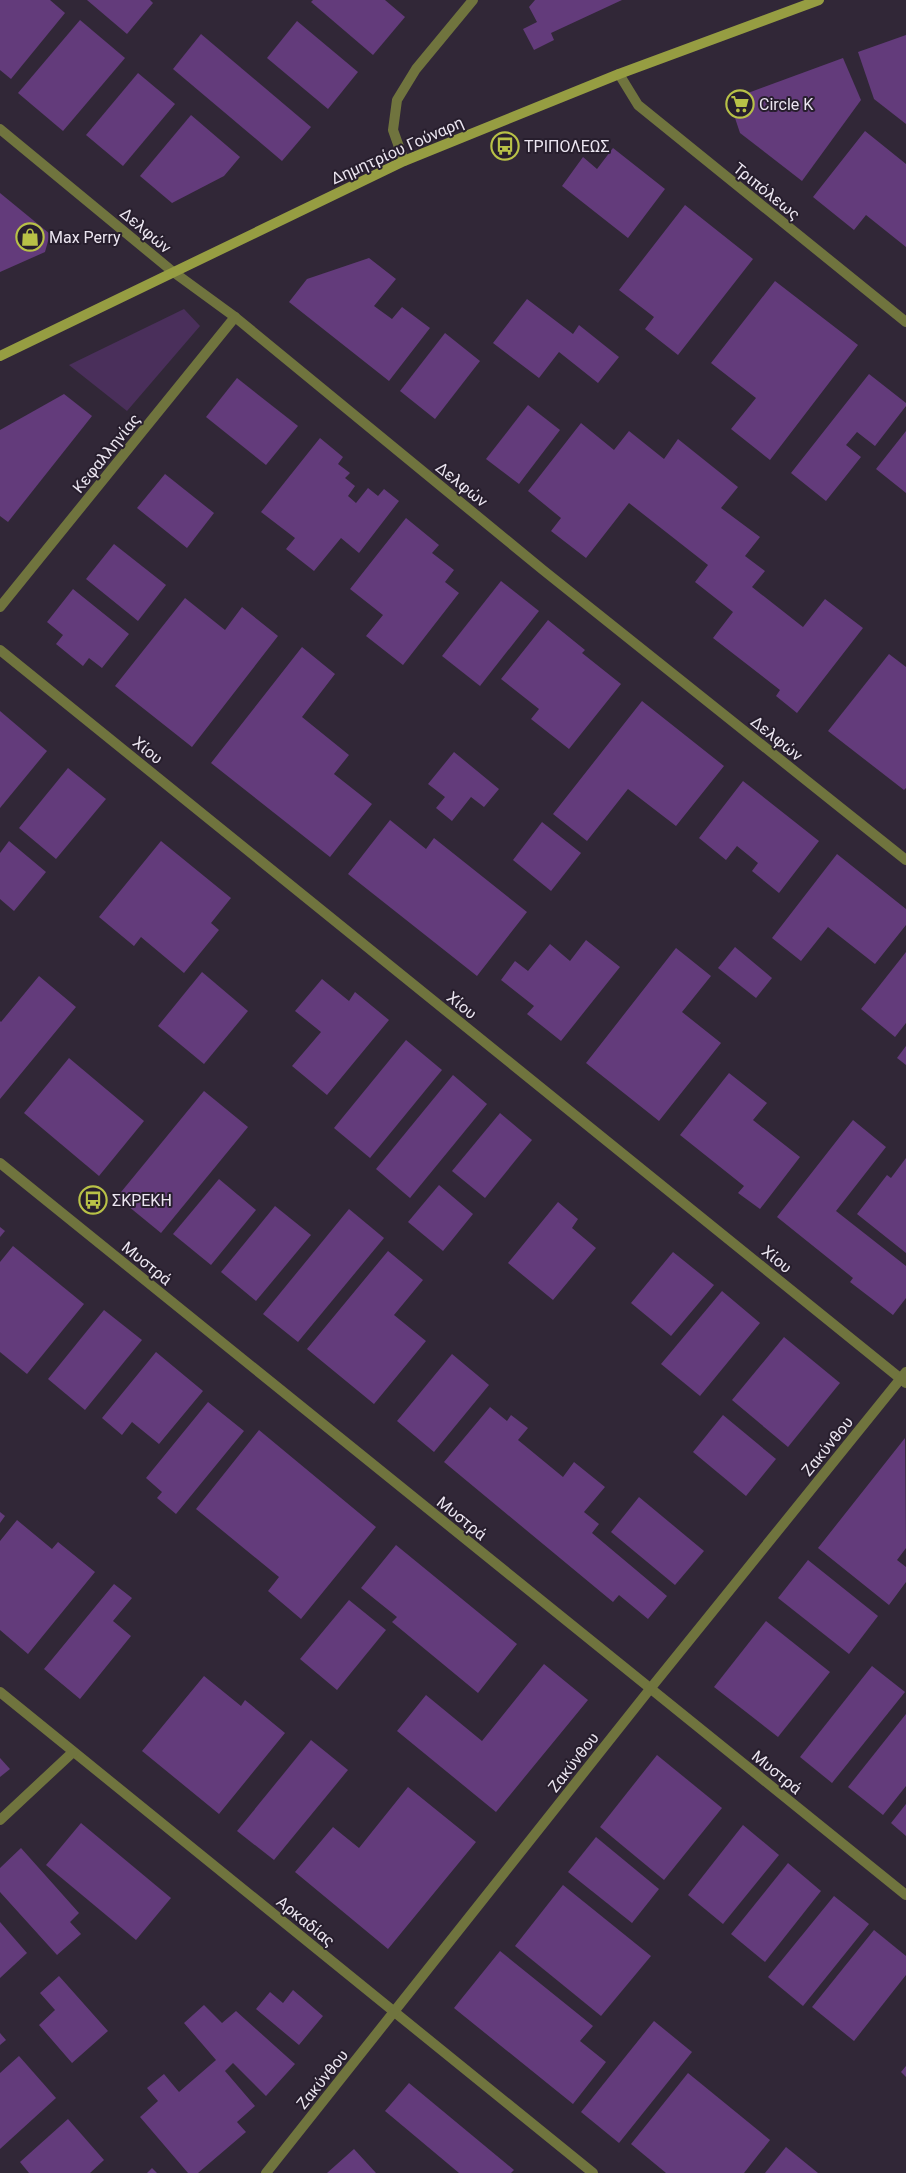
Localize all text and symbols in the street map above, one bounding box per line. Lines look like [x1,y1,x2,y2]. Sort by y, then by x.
supermarket icon: Circle K [725,89,755,119]
place label: Circle K [759,95,814,114]
street label: Δημητρίου Γούναρη [328,113,466,188]
bus stop icon: ΤΡΙΠΟΛΕΩΣ [490,131,520,161]
place label: ΤΡΙΠΟΛΕΩΣ [524,137,610,156]
street label: Τριπόλεως [729,159,804,224]
street label: Δελφών [116,204,175,257]
shop icon: Max Perry [15,222,45,252]
place label: Max Perry [49,228,121,247]
street label: Κεφαλληνίας [69,410,144,497]
street label: Δελφών [432,458,492,511]
street label: Δελφών [747,712,807,765]
street label: Χίου [129,733,167,768]
street label: Χίου [443,988,481,1023]
bus stop icon: ΣΚΡΕΚΗ [78,1185,108,1215]
place label: ΣΚΡΕΚΗ [112,1191,172,1210]
street label: Μυστρά [118,1238,175,1289]
street label: Χίου [758,1242,796,1277]
street label: Ζακύνθου [798,1413,857,1480]
street label: Μυστρά [433,1493,490,1544]
street label: Ζακύνθου [544,1729,603,1796]
street label: Μυστρά [748,1747,805,1798]
street label: Αρκαδίας [273,1892,339,1951]
street label: Ζακύνθου [293,2046,352,2113]

